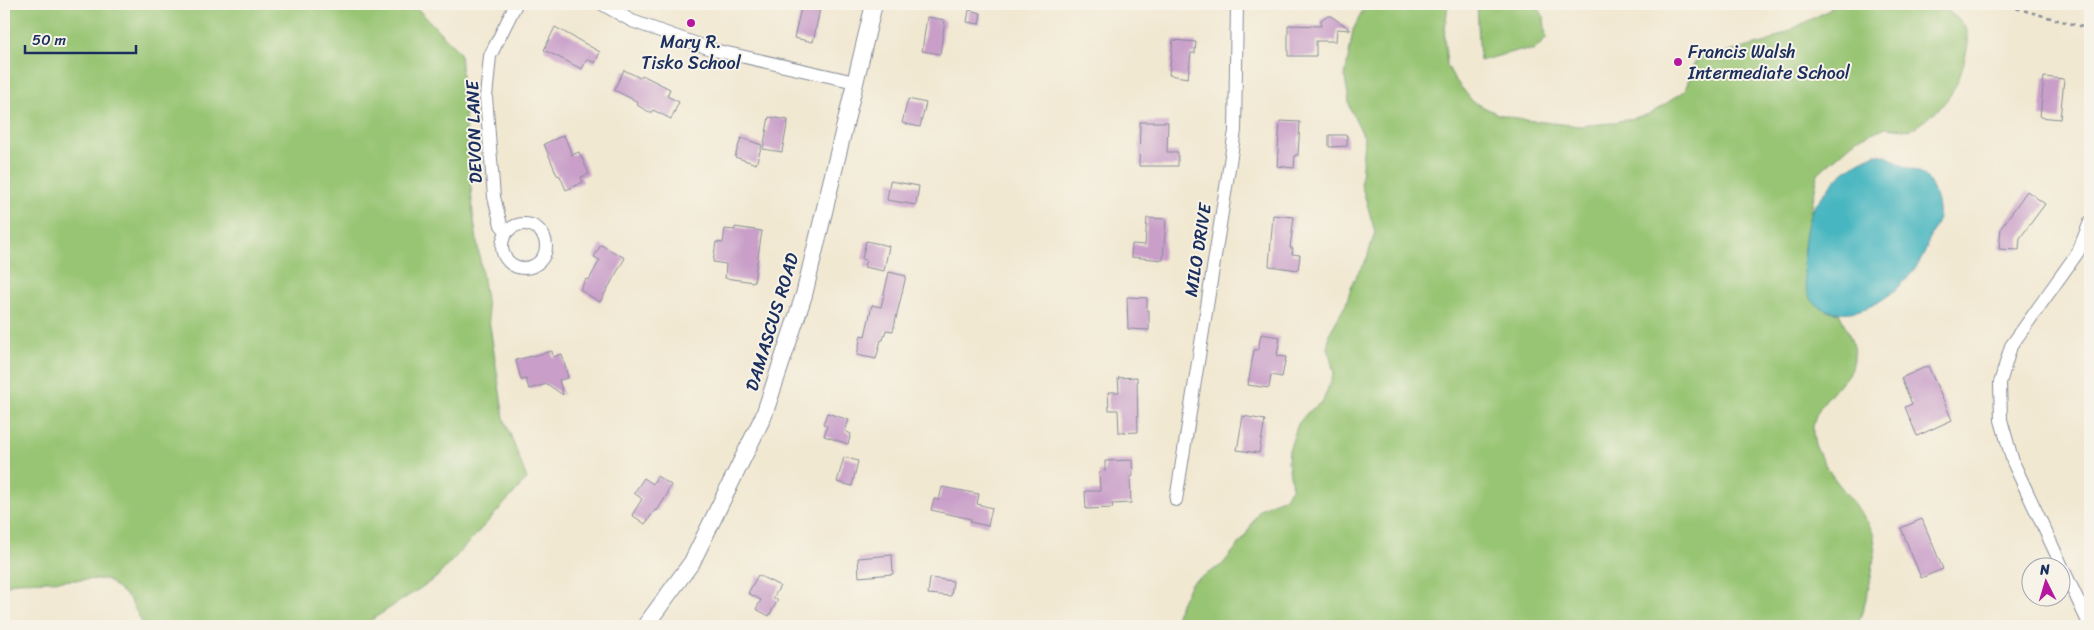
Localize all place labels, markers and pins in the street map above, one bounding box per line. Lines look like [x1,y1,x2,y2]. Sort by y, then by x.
marker: Mary R. Tisko School [685,17,697,29]
place label: Mary R. Tisko School [641,26,742,79]
place label: Francis Walsh Intermediate School [1687,36,1851,89]
marker: Francis Walsh Intermediate School [1672,56,1684,68]

